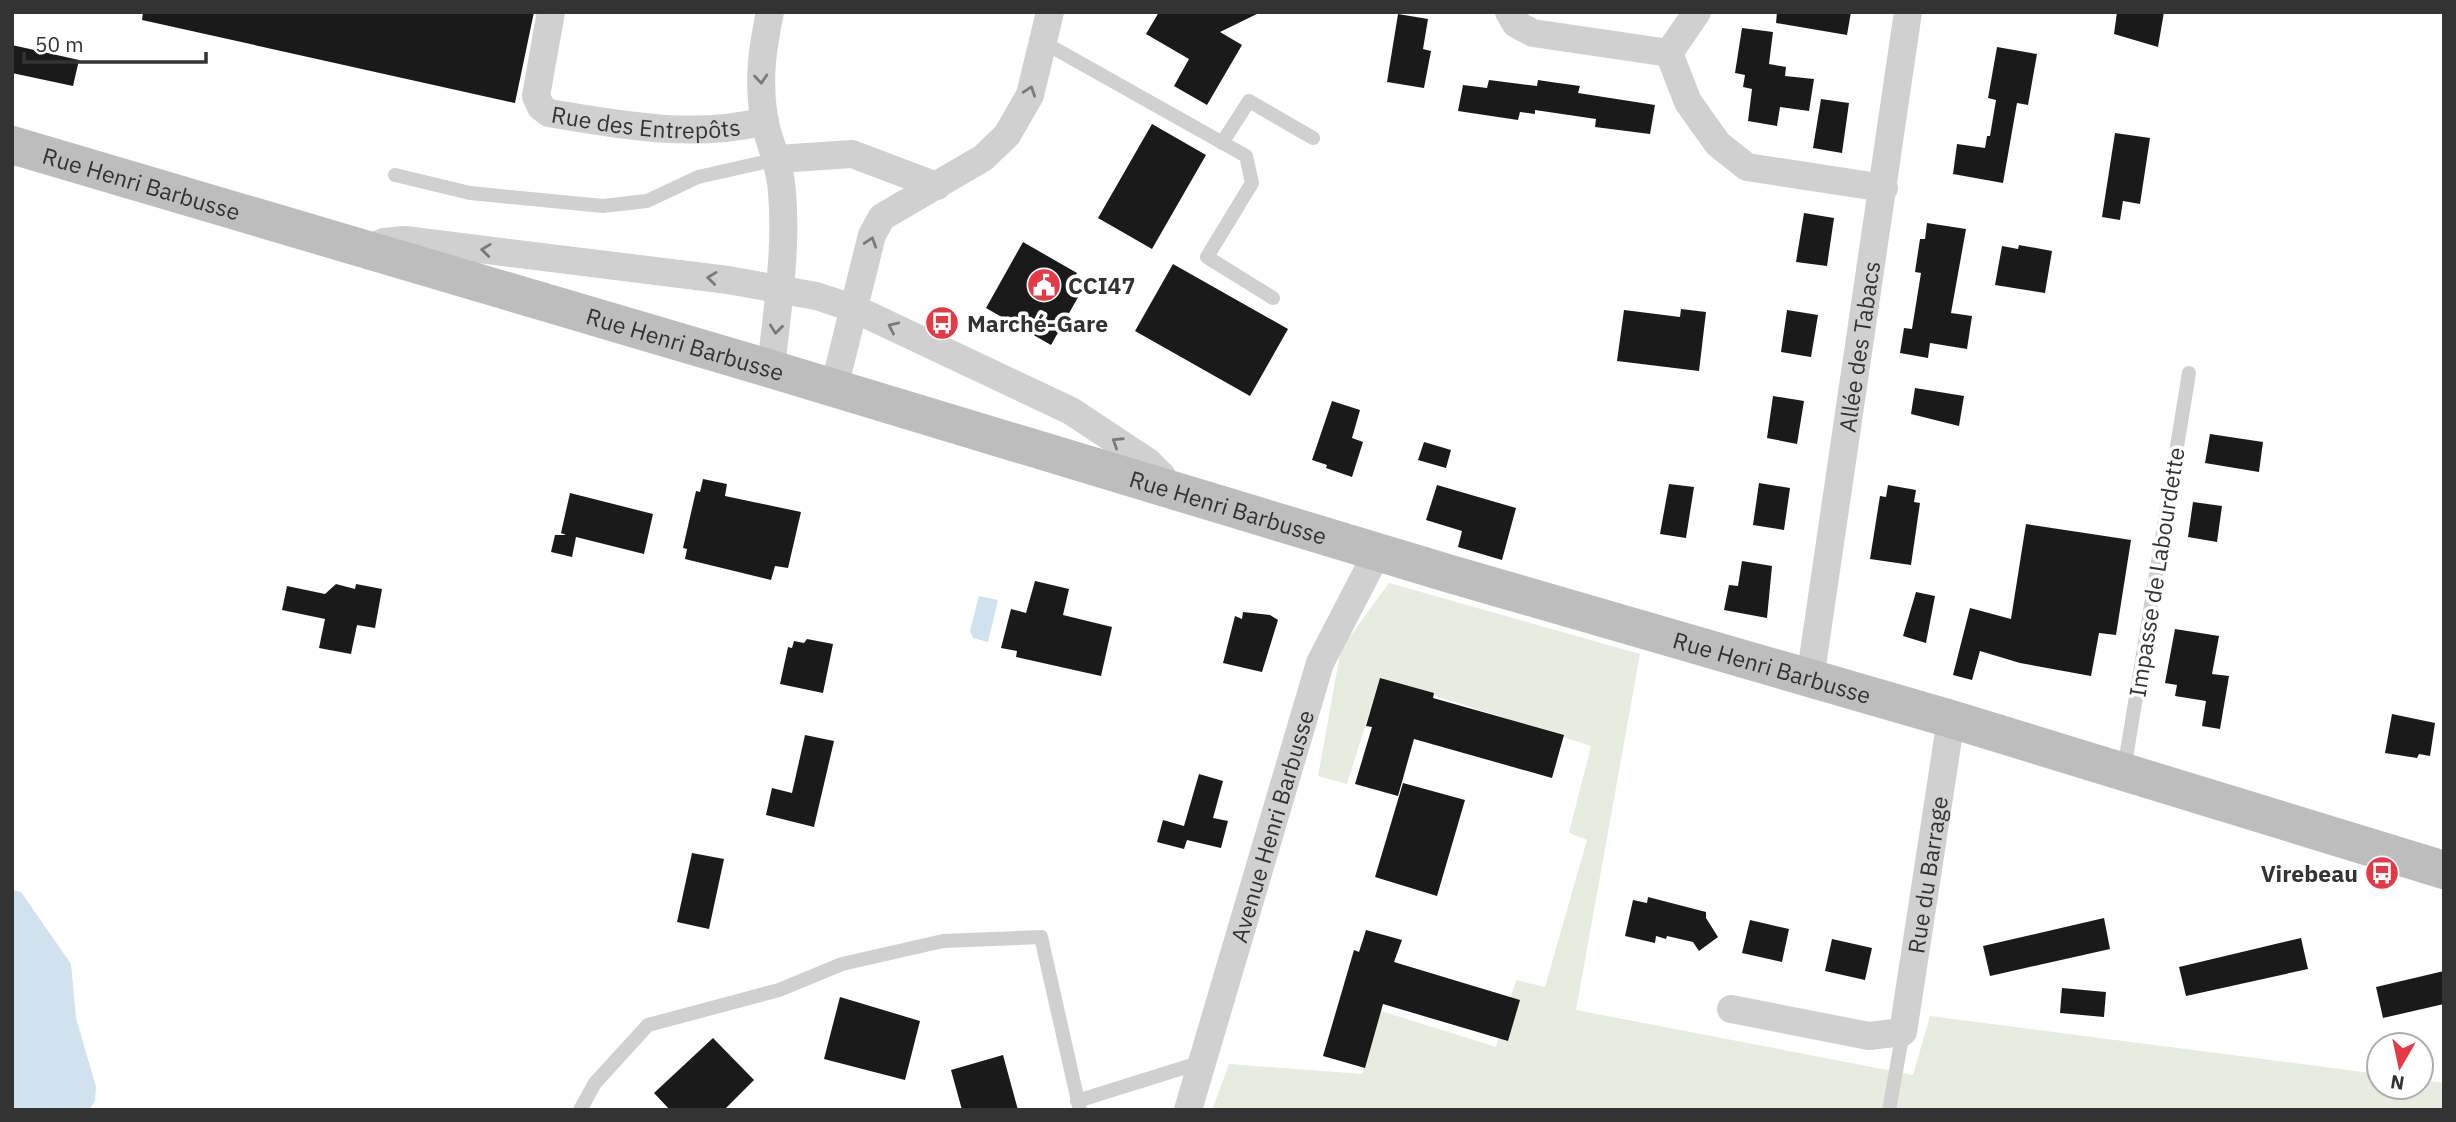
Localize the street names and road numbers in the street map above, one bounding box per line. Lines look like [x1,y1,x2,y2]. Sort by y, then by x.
street label: Rue des Entrepôts [549,99,742,145]
street label: Rue Henri Barbusse [39,140,244,227]
street label: Allée des Tabacs [1831,259,1886,434]
street label: Rue Henri Barbusse [583,300,788,387]
street label: Impasse de Labourdette [2121,445,2191,699]
street label: Rue Henri Barbusse [1126,463,1331,551]
street label: Rue Henri Barbusse [1670,624,1875,710]
street label: Avenue Henri Barbusse [1223,706,1320,946]
street label: Rue du Barrage [1900,794,1954,955]

